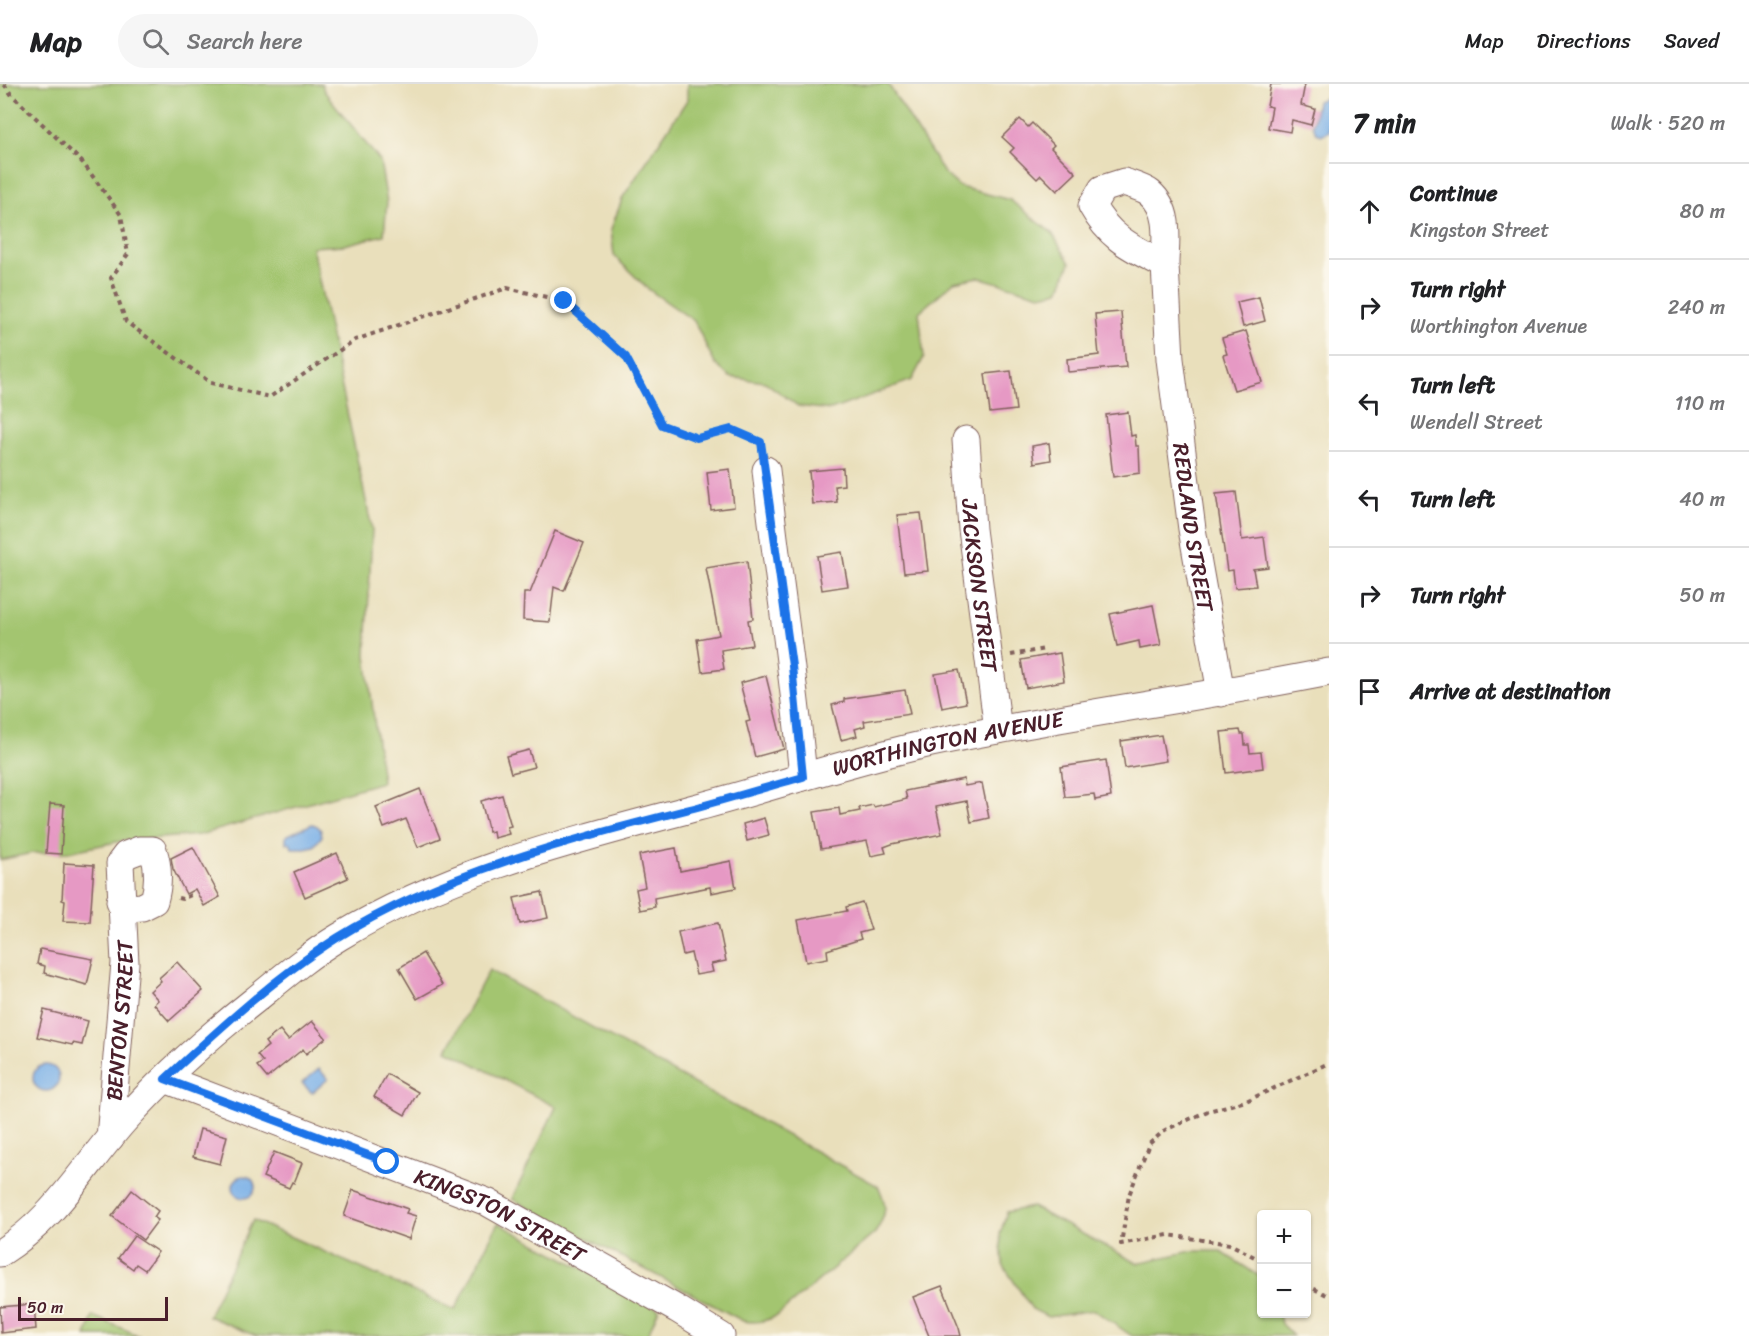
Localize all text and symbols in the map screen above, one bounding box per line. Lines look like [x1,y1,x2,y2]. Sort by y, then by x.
search box [118,14,538,68]
text: Map [30,17,82,66]
text: Search here [187,22,303,61]
text: Map [1465,22,1503,60]
text: Directions [1536,22,1631,60]
text: Saved [1664,22,1719,60]
icon: search [139,25,172,58]
text: 7 min [1353,100,1416,146]
text: Walk · 520 m [1611,106,1725,141]
text: Continue [1410,174,1498,213]
text: 80 m [1680,194,1725,229]
icon: ahead [1353,195,1386,228]
text: Kingston Street [1410,213,1549,248]
text: Turn right [1410,270,1505,309]
route end [550,287,576,313]
text: 240 m [1668,290,1725,325]
icon: right [1353,291,1386,324]
text: Worthington Avenue [1410,309,1587,344]
text: Turn left [1410,366,1495,405]
text: 110 m [1675,386,1725,421]
icon: left [1353,387,1386,420]
text: Wendell Street [1410,405,1543,440]
street label: REDLAND STREET [1161,440,1225,616]
text: Turn left [1410,480,1495,519]
text: 40 m [1679,482,1725,517]
icon: left [1353,483,1386,516]
street label: JACKSON STREET [950,497,1009,675]
text: Turn right [1410,576,1505,615]
text: 50 m [1680,578,1725,613]
icon: right [1353,579,1386,612]
text: Arrive at destination [1410,672,1611,711]
icon: arrive [1353,675,1386,708]
street label: WORTHINGTON AVENUE [828,699,1068,788]
street label: BENTON STREET [94,938,145,1102]
route start [373,1148,399,1174]
street label: KINGSTON STREET [408,1157,595,1275]
map controls [1257,1210,1311,1318]
button: + [1257,1210,1311,1264]
button: − [1257,1264,1311,1318]
text: 50 m [27,1293,63,1322]
scale bar [18,1294,168,1322]

